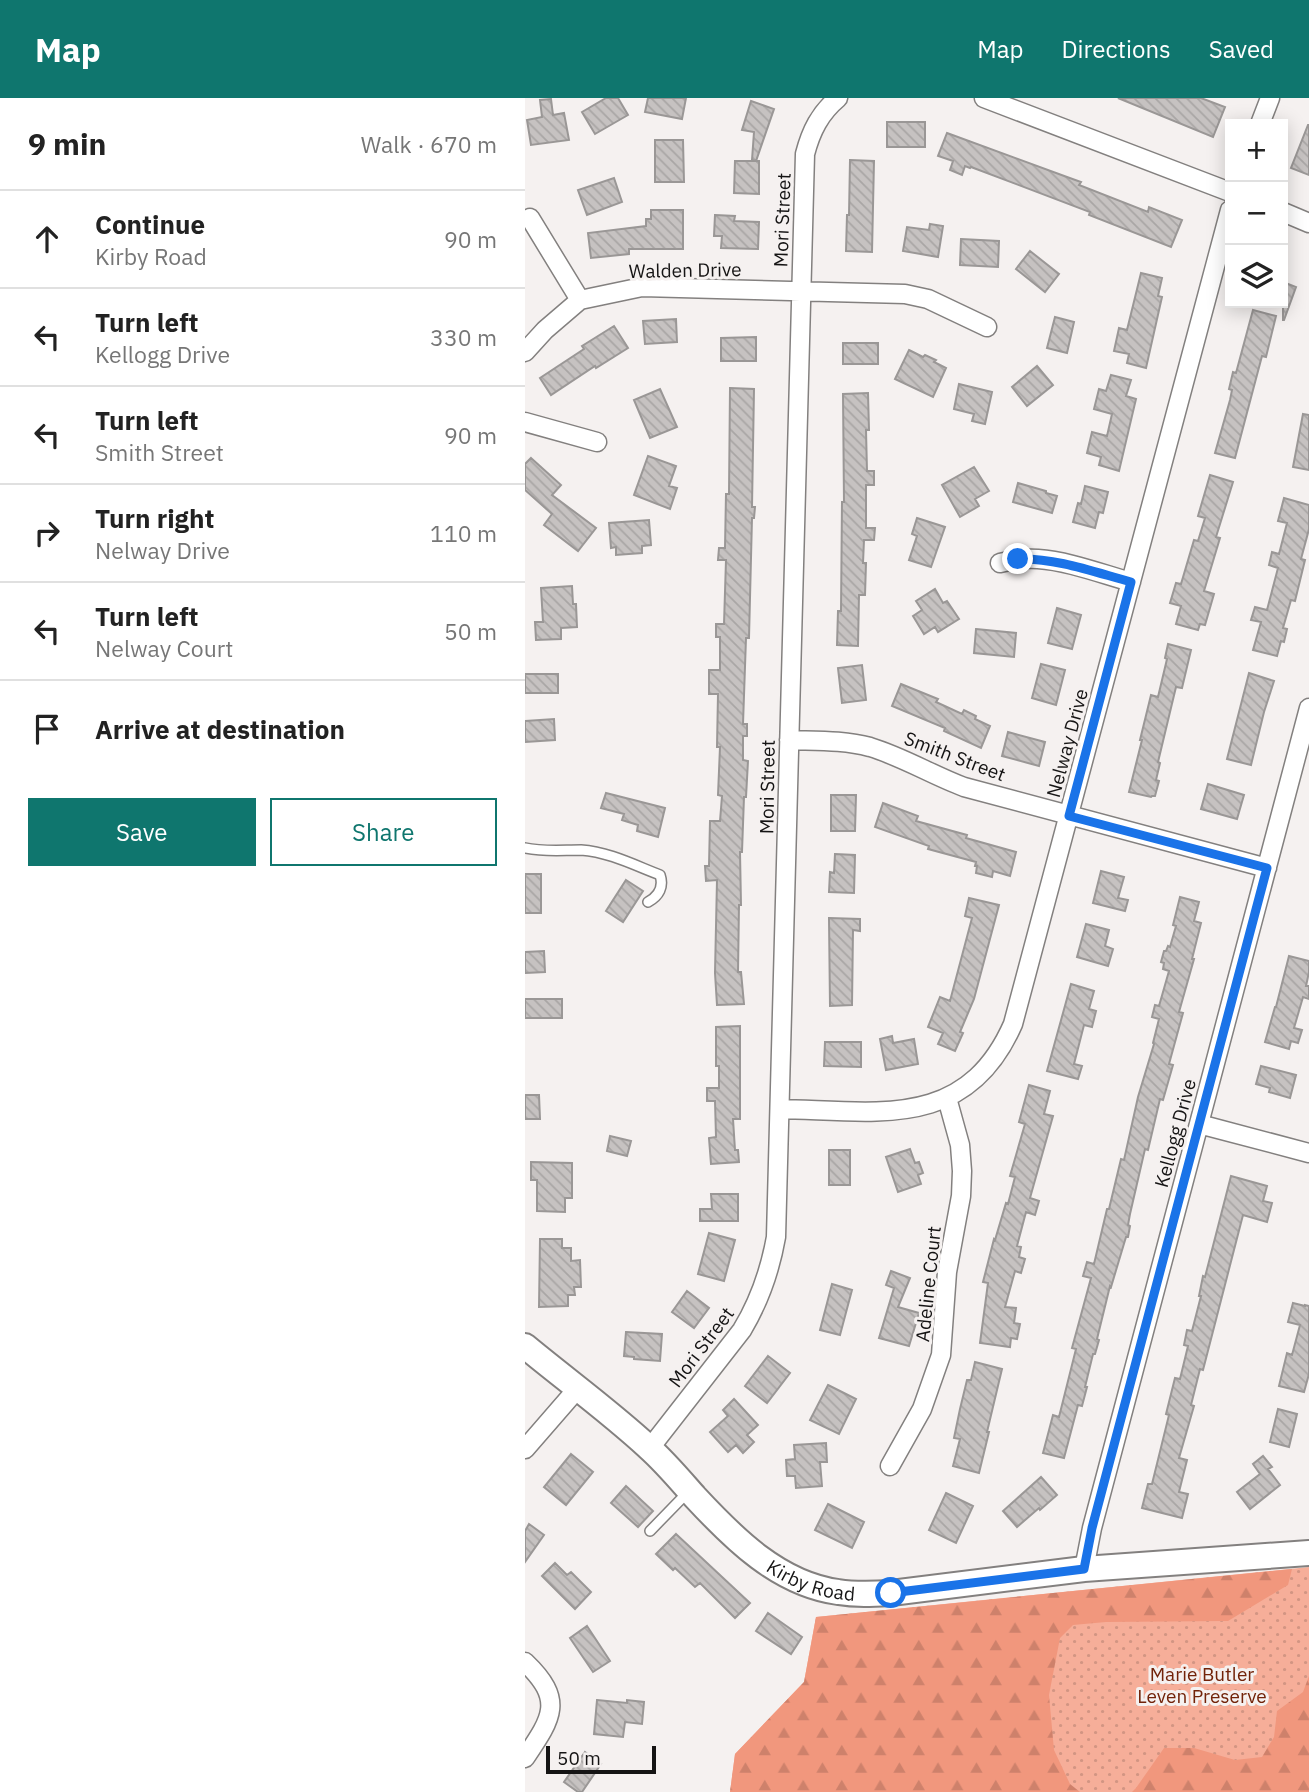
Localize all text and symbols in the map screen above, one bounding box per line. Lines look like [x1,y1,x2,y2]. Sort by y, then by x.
text: Map [35,28,101,71]
text: Map [977,33,1023,65]
text: Directions [1061,33,1171,65]
text: Saved [1209,33,1274,65]
map controls [1225,119,1288,308]
button: + [1225,119,1288,182]
text: 9 min [28,124,106,163]
text: Walk · 670 m [361,129,497,159]
street label: Mori Street [768,172,796,268]
button: − [1225,182,1288,245]
text: Continue [95,207,205,241]
icon: ahead [28,220,66,258]
text: 90 m [444,224,497,254]
text: Kirby Road [95,241,207,271]
button: layers [1225,245,1288,308]
street label: Walden Drive [628,257,742,283]
text: Turn left [95,305,198,339]
icon: left [28,318,66,356]
text: 330 m [430,322,497,352]
text: Kellogg Drive [95,339,230,369]
text: Turn left [95,403,198,437]
icon: left [28,416,66,454]
text: 90 m [444,420,497,450]
text: Smith Street [95,437,224,467]
text: Turn right [95,501,214,535]
icon: right [28,514,66,552]
text: 110 m [430,518,497,548]
text: Nelway Drive [95,535,230,565]
route end [1002,543,1033,574]
text: Turn left [95,599,198,633]
icon: left [28,612,66,650]
text: 50 m [444,616,497,646]
text: Nelway Court [95,633,233,663]
street label: Nelway Drive [1041,686,1093,800]
icon: arrive [28,710,66,748]
text: Arrive at destination [95,712,345,746]
street label: Smith Street [901,726,1009,786]
street label: Mori Street [754,740,780,834]
button: Save [28,798,256,866]
button: Share [270,798,497,866]
street label: Kellogg Drive [1149,1076,1201,1190]
street label: Adeline Court [910,1225,946,1343]
street label: Mori Street [663,1302,739,1392]
street label: Kirby Road [762,1554,856,1606]
route start [875,1577,906,1608]
park label: Marie Butler Leven Preserve [1137,1662,1267,1708]
scale bar [546,1743,656,1775]
text: 50 m [557,1746,601,1770]

